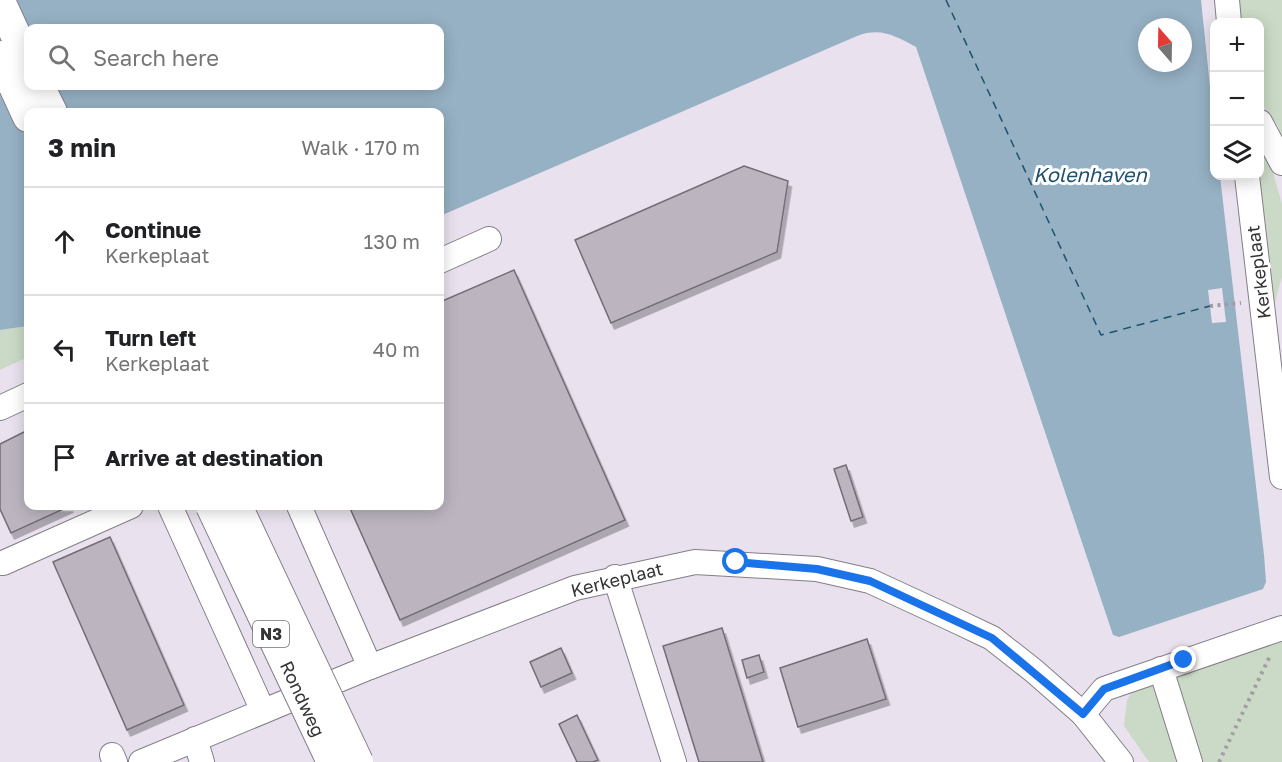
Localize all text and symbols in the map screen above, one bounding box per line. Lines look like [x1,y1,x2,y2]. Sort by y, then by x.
north arrow [1138,18,1192,72]
map controls [1210,18,1264,180]
button: + [1210,18,1264,72]
search box [24,24,444,90]
icon: search [45,41,78,74]
text: Search here [93,44,219,71]
button: − [1210,72,1264,126]
button: layers [1210,126,1264,180]
text: 3 min [48,132,116,163]
text: Walk · 170 m [301,135,420,159]
water label: Kolenhaven [1033,162,1147,186]
text: Continue [105,216,201,243]
street label: Kerkeplaat [1241,224,1275,320]
icon: ahead [48,225,81,258]
text: 130 m [364,229,420,253]
text: Kerkeplaat [105,243,209,267]
text: Turn left [105,324,196,351]
icon: left [48,333,81,366]
text: 40 m [373,337,420,361]
text: Kerkeplaat [105,351,209,375]
icon: arrive [48,441,81,474]
text: Arrive at destination [105,444,323,471]
route start [722,548,748,574]
street label: Kerkeplaat [569,557,665,601]
road number: N3 [253,621,289,647]
route end [1170,646,1196,672]
street label: Rondweg [276,657,330,740]

